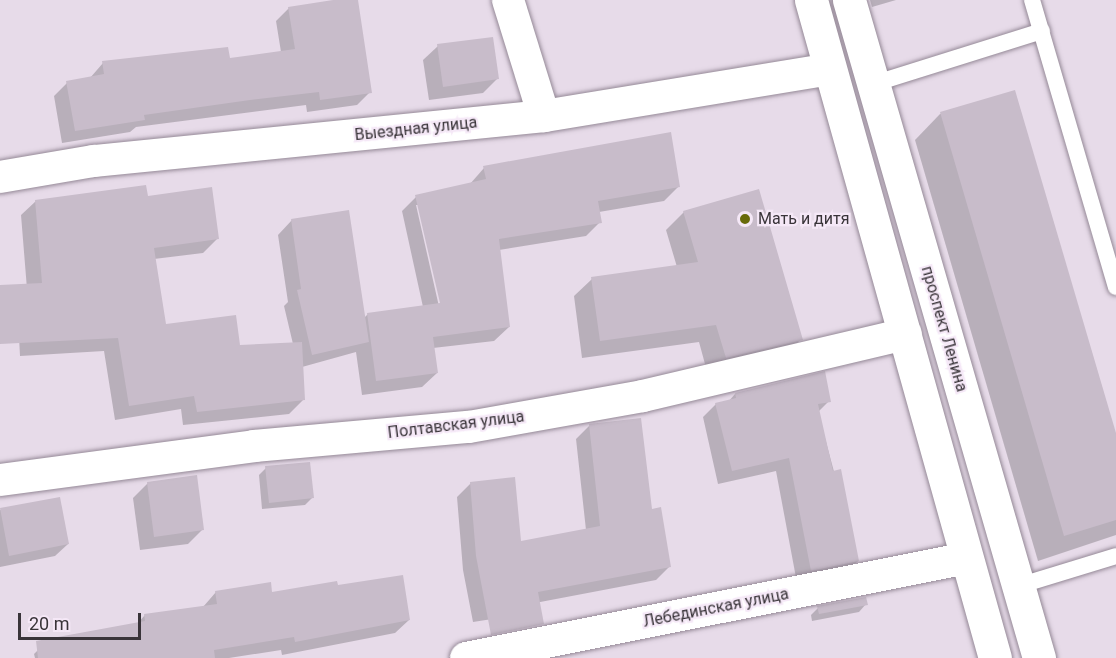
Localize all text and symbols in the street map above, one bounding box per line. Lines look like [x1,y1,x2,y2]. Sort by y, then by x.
street label: Выездная улица [354,113,478,145]
place label: Мать и дитя [758,209,849,229]
marker: Мать и дитя [736,210,754,228]
street label: проспект Ленина [917,264,971,394]
street label: Полтавская улица [387,407,525,443]
street label: Лебединская улица [642,584,790,632]
scale bar [21,601,144,639]
text: 20 m [29,613,69,634]

